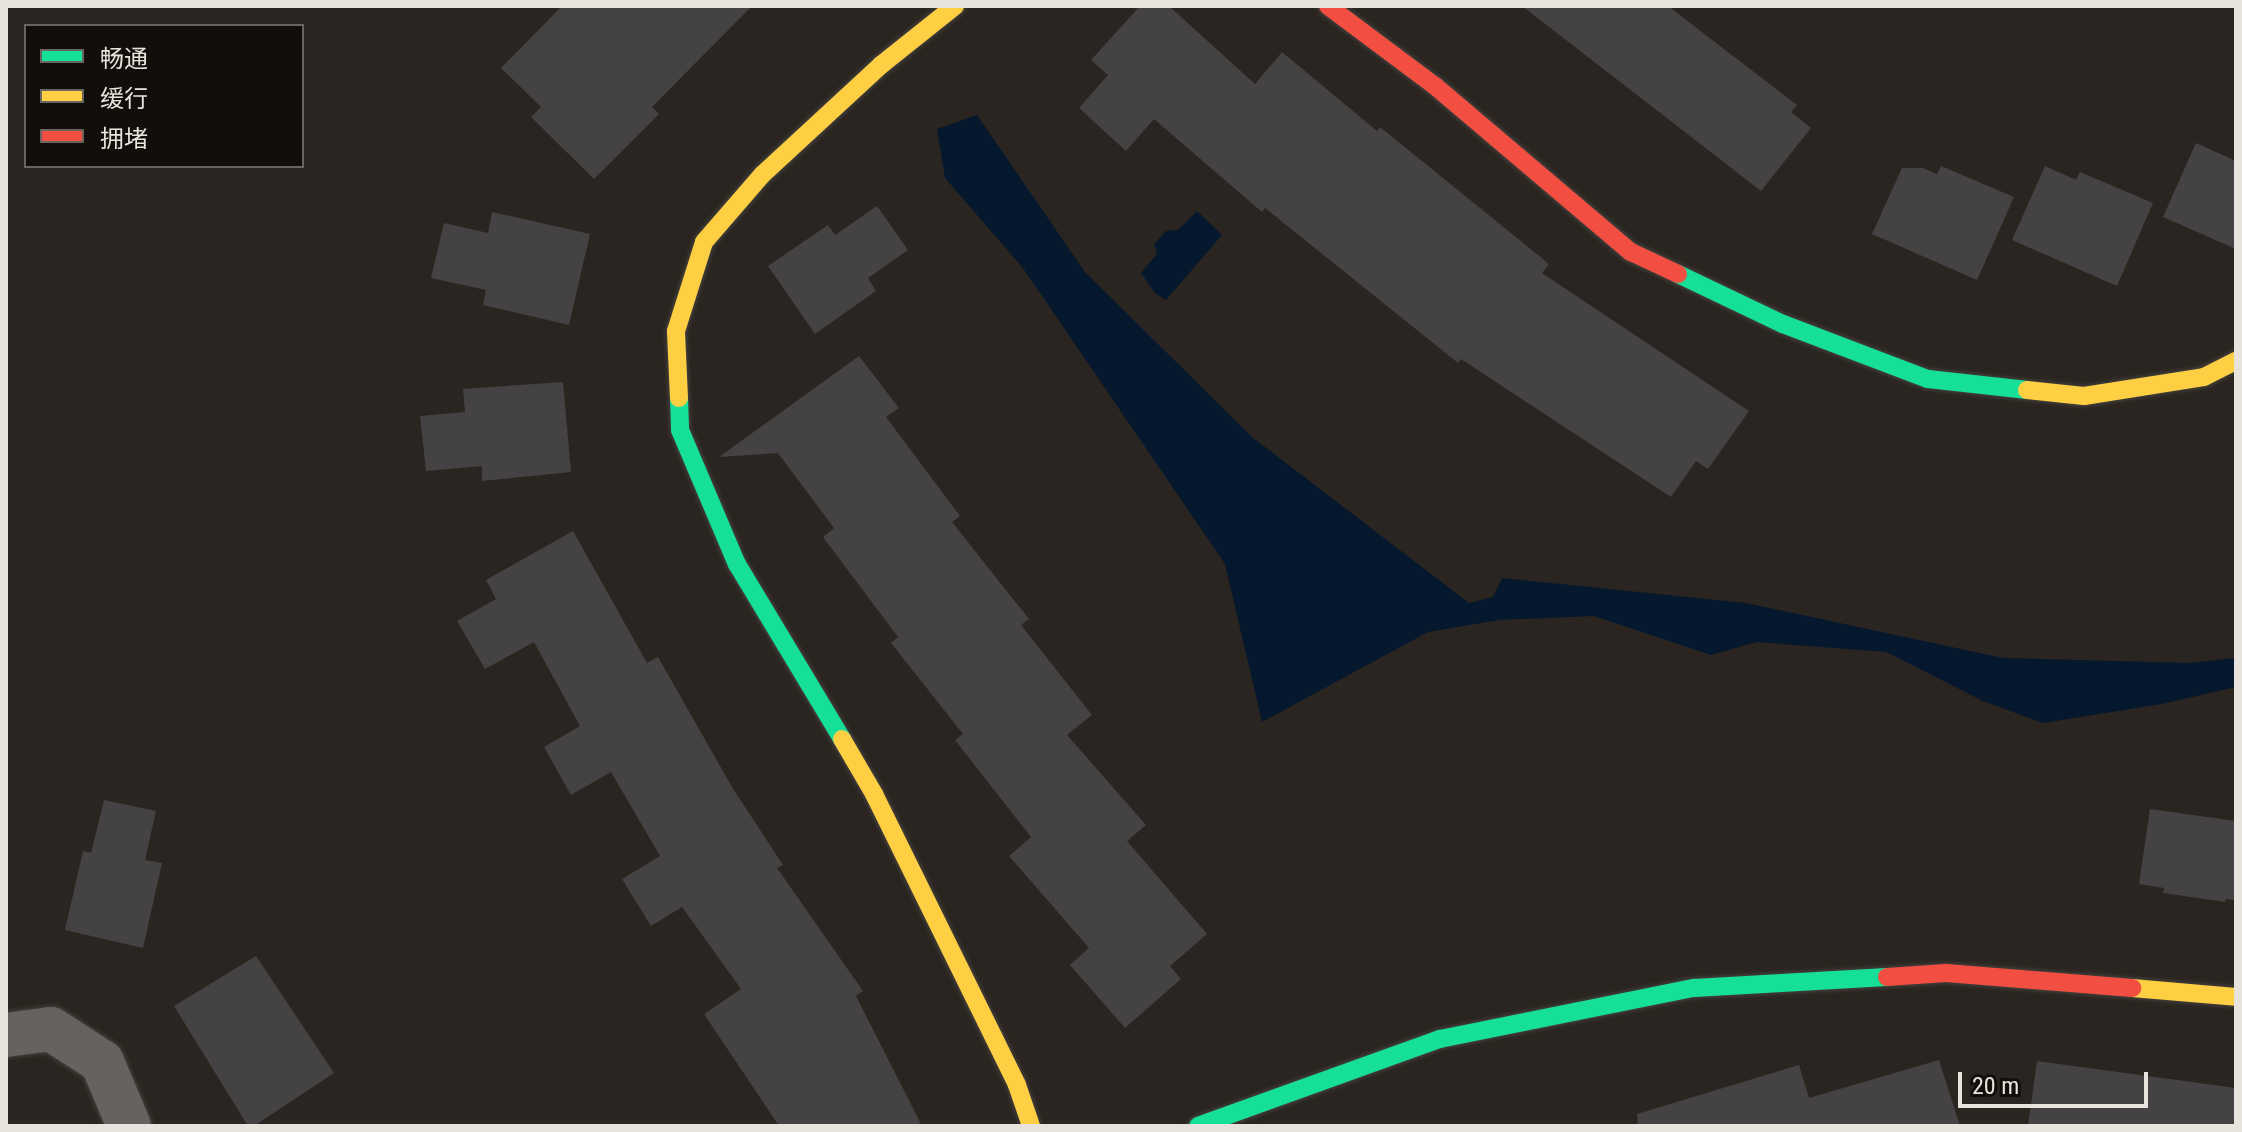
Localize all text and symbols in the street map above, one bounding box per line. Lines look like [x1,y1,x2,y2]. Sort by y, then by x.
legend [24,24,304,168]
text: 畅通 [100,45,148,73]
text: 缓行 [100,85,148,113]
text: 拥堵 [100,125,148,153]
scale bar [1962,1056,2152,1106]
text: 20 m [1972,1072,2019,1100]

